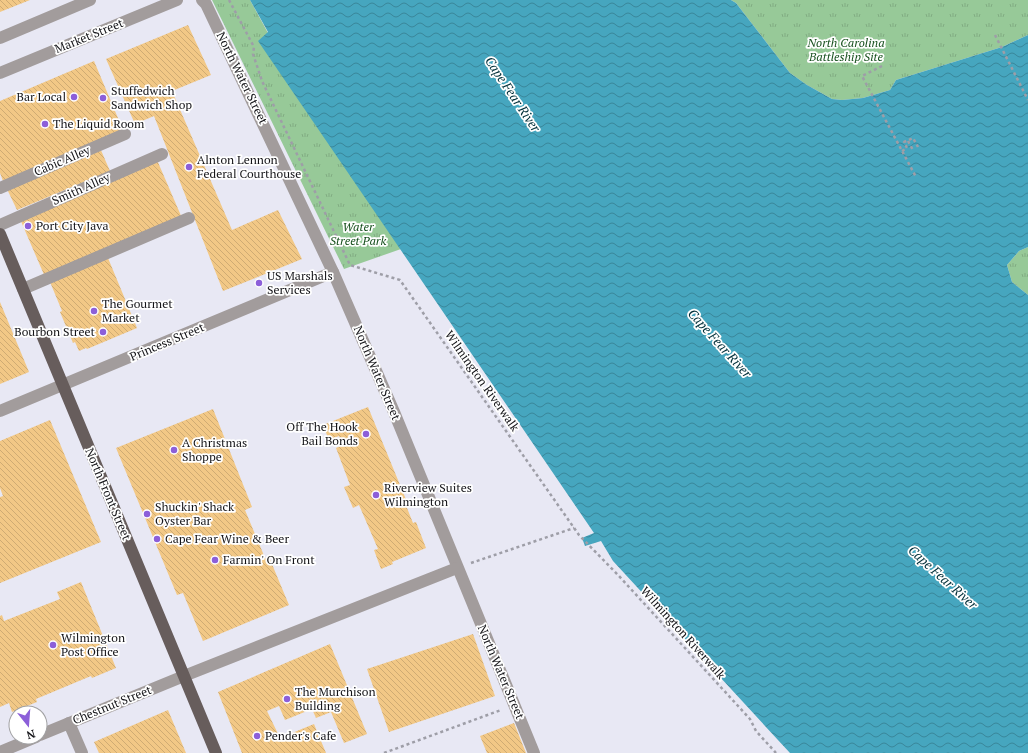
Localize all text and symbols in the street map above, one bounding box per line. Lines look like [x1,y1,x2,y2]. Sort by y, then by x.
street label: Market Street [52,15,126,56]
street label: North Water Street [214,29,272,127]
park label: North Carolina Battleship Site [806,35,885,64]
water label: Cape Fear River [481,53,545,136]
place label: Stuffedwich Sandwich Shop [111,83,192,112]
place label: Bar Local [17,89,66,104]
marker: Bar Local [69,92,79,102]
marker: Stuffedwich Sandwich Shop [98,93,108,103]
place label: The Liquid Room [53,116,145,131]
marker: The Liquid Room [40,119,50,129]
street label: Cabic Alley [31,142,93,179]
place label: Alnton Lennon Federal Courthouse [197,152,301,181]
marker: Alnton Lennon Federal Courthouse [184,162,194,172]
street label: Smith Alley [49,169,113,208]
place label: Port City Java [36,218,108,233]
park label: Water Street Park [330,219,386,248]
marker: Port City Java [23,221,33,231]
place label: US Marshals Services [267,268,333,297]
marker: US Marshals Services [254,278,264,288]
place label: The Gourmet Market [102,296,173,325]
water label: Cape Fear River [684,305,757,382]
marker: The Gourmet Market [89,306,99,316]
street label: Princess Street [127,319,207,364]
street label: North Water Street [351,323,404,423]
place label: Bourbon Street [14,324,96,339]
marker: Bourbon Street [98,327,108,337]
street label: Wilmington Riverwalk [442,327,523,435]
place label: Off The Hook Bail Bonds [286,419,359,448]
marker: Off The Hook Bail Bonds [361,429,371,439]
place label: A Christmas Shoppe [182,435,247,464]
street label: North Front Street [82,445,135,543]
marker: A Christmas Shoppe [169,445,179,455]
place label: Riverview Suites Wilmington [384,480,472,509]
marker: Riverview Suites Wilmington [371,490,381,500]
place label: Shuckin' Shack Oyster Bar [155,499,235,528]
marker: Shuckin' Shack Oyster Bar [142,509,152,519]
place label: Cape Fear Wine & Beer [165,531,289,546]
marker: Cape Fear Wine & Beer [152,534,162,544]
water label: Cape Fear River [905,541,982,614]
place label: Farmin' On Front [223,552,315,567]
marker: Farmin' On Front [210,555,220,565]
street label: Wilmington Riverwalk [638,583,729,683]
street label: North Water Street [475,622,528,722]
place label: Wilmington Post Office [61,630,125,659]
marker: Wilmington Post Office [48,640,58,650]
street label: Chestnut Street [70,682,154,727]
place label: The Murchison Building [295,684,376,713]
marker: The Murchison Building [282,694,292,704]
north arrow [8,705,48,745]
text: N [24,727,37,743]
place label: Pender's Cafe [265,728,336,743]
marker: Pender's Cafe [252,731,262,741]

